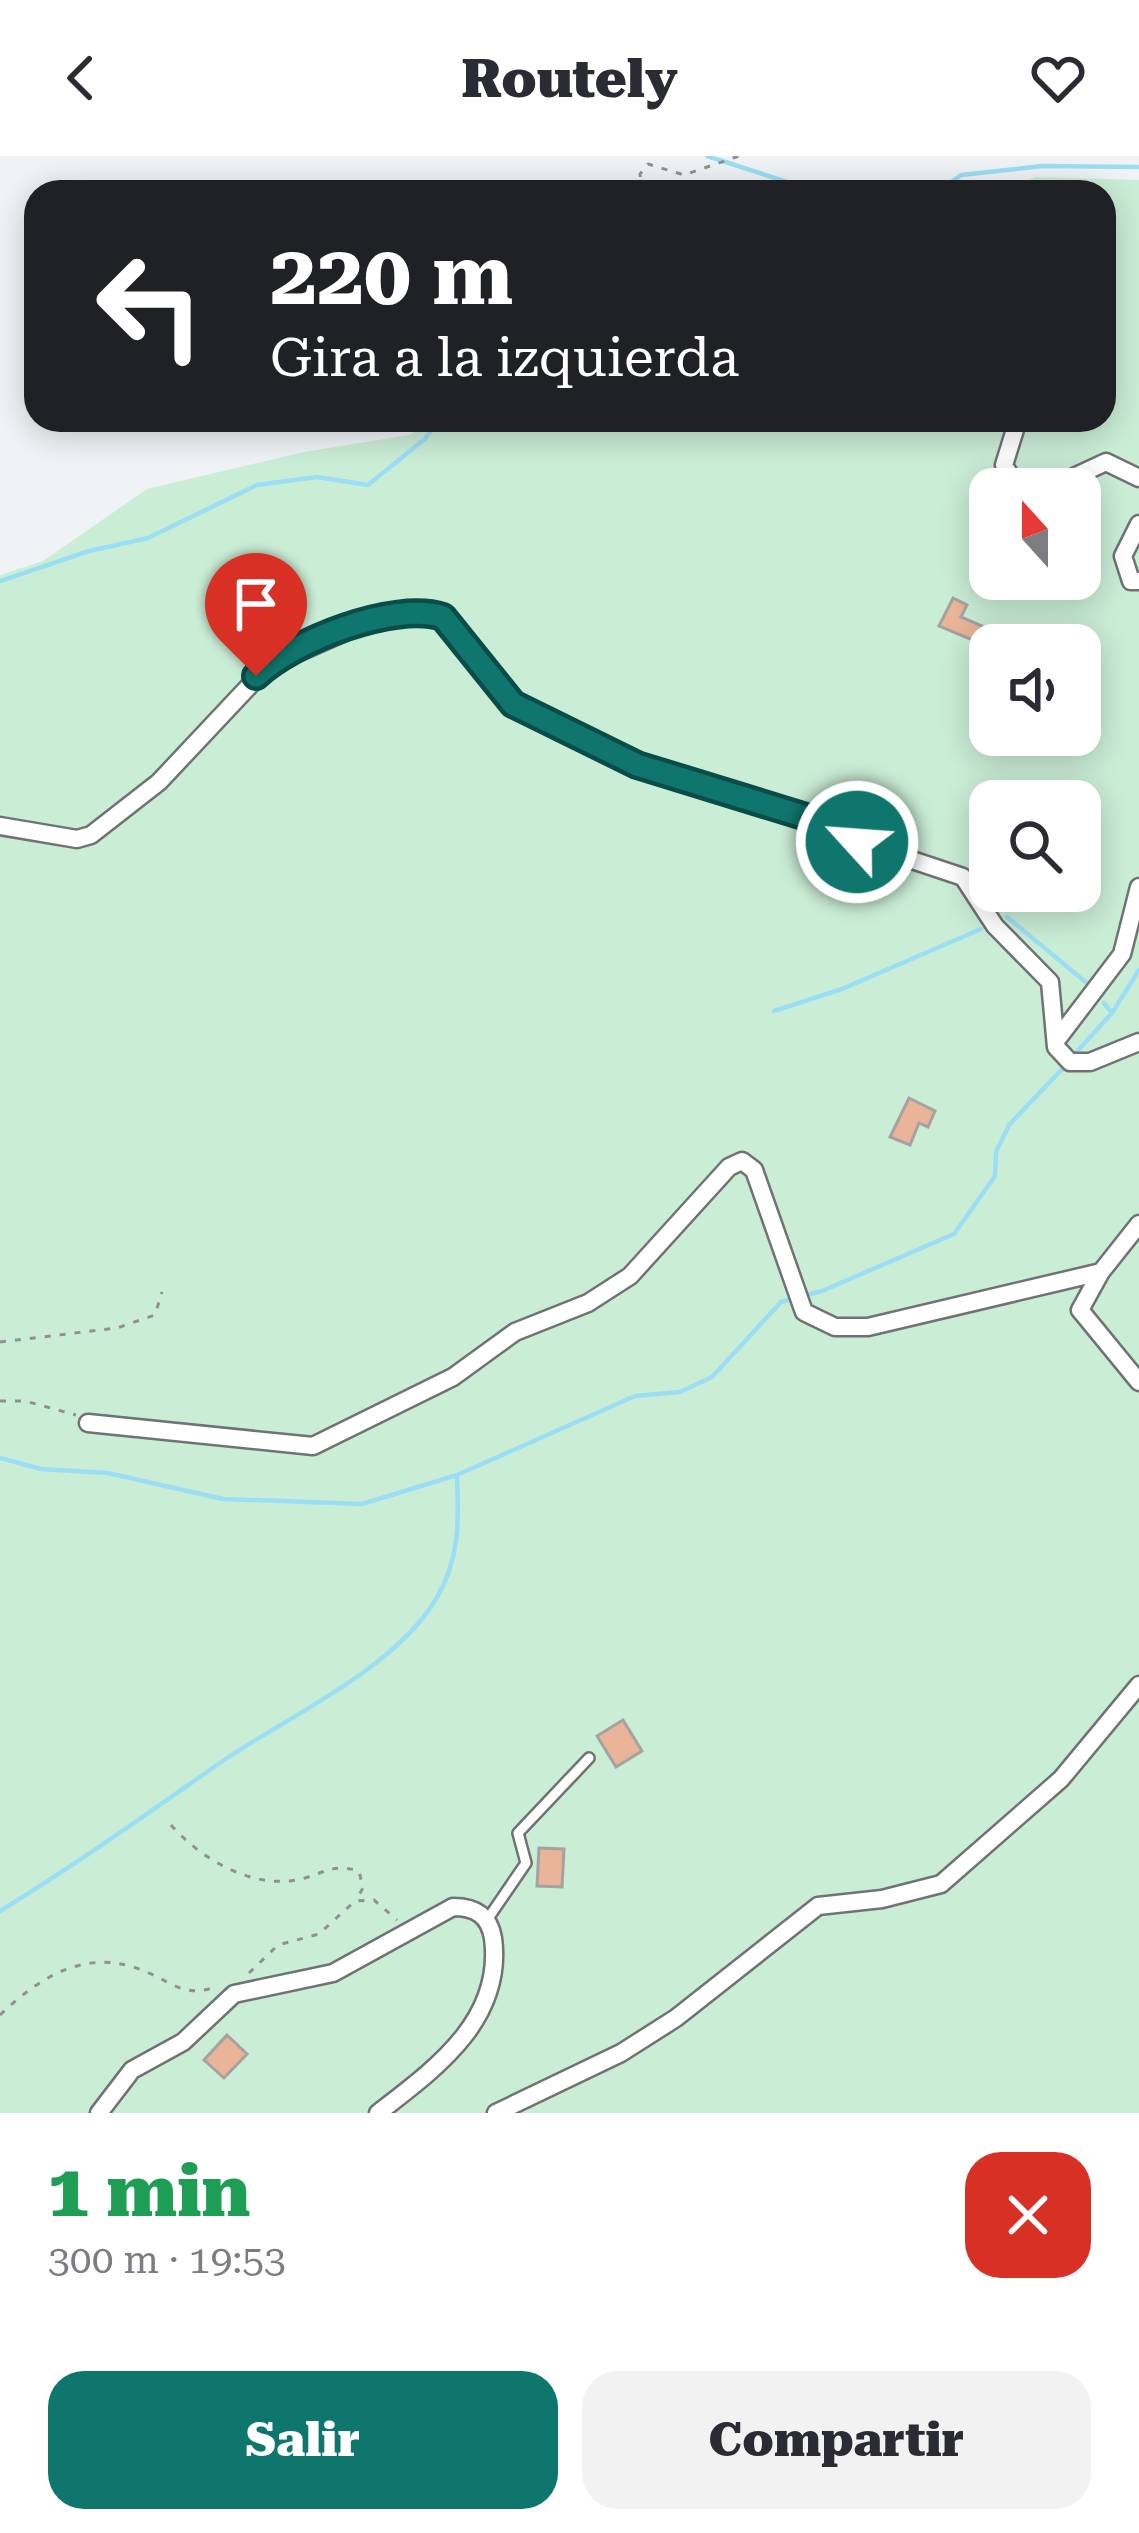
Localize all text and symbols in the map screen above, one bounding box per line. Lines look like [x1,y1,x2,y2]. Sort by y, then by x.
icon: back [48,45,114,111]
icon: heart [1025,45,1091,111]
text: Routely [461,47,678,110]
text: 220 m [270,226,513,324]
icon: left [72,228,228,384]
text: Gira a la izquierda [270,326,739,389]
north arrow [969,468,1101,600]
map controls [969,468,1101,912]
pin [205,553,307,676]
icon: arrive [223,571,289,637]
button: sound [969,624,1101,756]
position arrow [794,779,920,905]
button: search [969,780,1101,912]
text: 1 min [48,2149,250,2234]
button: close [965,2152,1091,2278]
text: 300 m · 19:53 [48,2237,286,2283]
button: Salir [48,2371,558,2509]
button: Compartir [582,2371,1091,2509]

